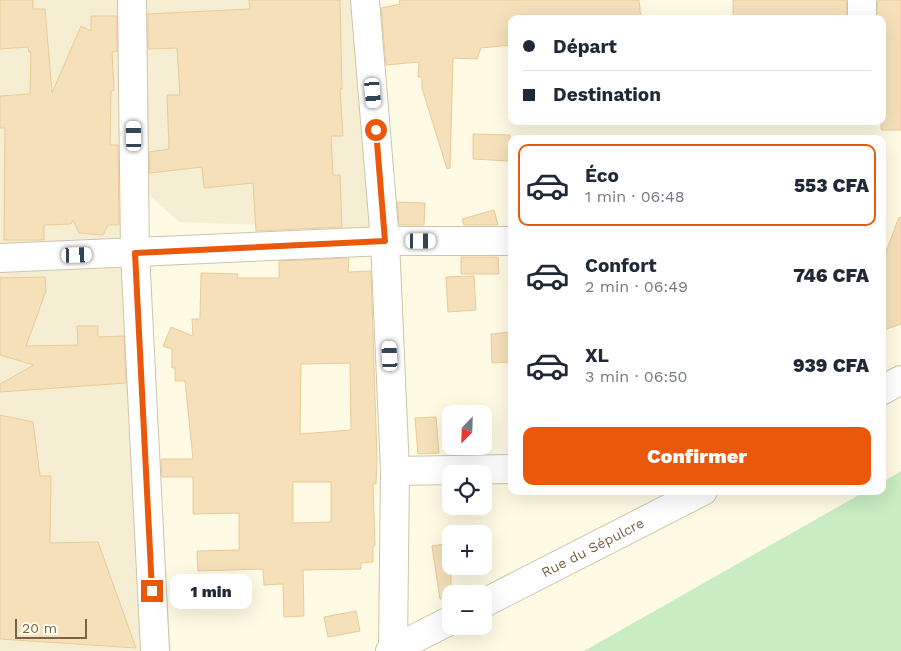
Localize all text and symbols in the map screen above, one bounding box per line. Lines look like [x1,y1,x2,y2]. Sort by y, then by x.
text: Départ [553,35,617,58]
car [364,77,381,109]
text: Destination [553,83,661,106]
route start [365,119,387,141]
car [126,121,141,151]
icon: car [525,163,570,208]
text: Éco [585,164,619,187]
text: 553 CFA [794,174,869,197]
text: 1 min · 06:48 [585,187,685,206]
car [406,234,436,249]
car [61,247,92,263]
icon: car [525,253,570,298]
text: Confort [585,254,656,277]
text: 746 CFA [793,264,869,287]
text: 2 min · 06:49 [585,277,688,296]
car [381,341,398,371]
icon: car [525,343,570,388]
text: XL [585,344,609,367]
text: 939 CFA [793,354,869,377]
text: 3 min · 06:50 [585,367,687,386]
north arrow [442,405,492,455]
map controls [442,405,492,635]
button: Confirmer [523,427,871,485]
button: locate [442,465,492,515]
street label: Rue du Sépulcre [539,515,647,580]
button: + [442,525,492,575]
callout: 1 min [170,574,252,608]
route end [141,580,163,602]
text: 1 min [190,582,232,601]
button: − [442,585,492,635]
scale bar [15,616,88,639]
text: 20 m [22,620,57,636]

